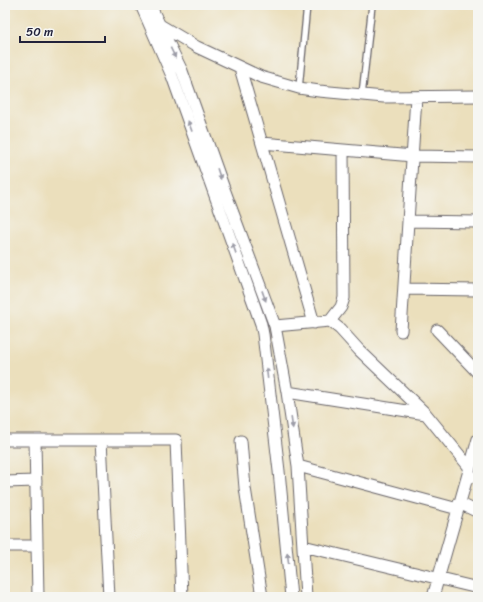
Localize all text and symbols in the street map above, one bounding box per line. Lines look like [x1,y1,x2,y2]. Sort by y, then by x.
scale bar [20,18,105,44]
text: 50 m [26,21,53,43]
one-way arrow [170,47,176,58]
one-way arrow [187,120,193,132]
one-way arrow [216,169,222,181]
one-way arrow [231,242,237,254]
one-way arrow [261,291,267,303]
one-way arrow [264,367,271,379]
one-way arrow [289,417,295,429]
one-way arrow [284,552,291,564]

